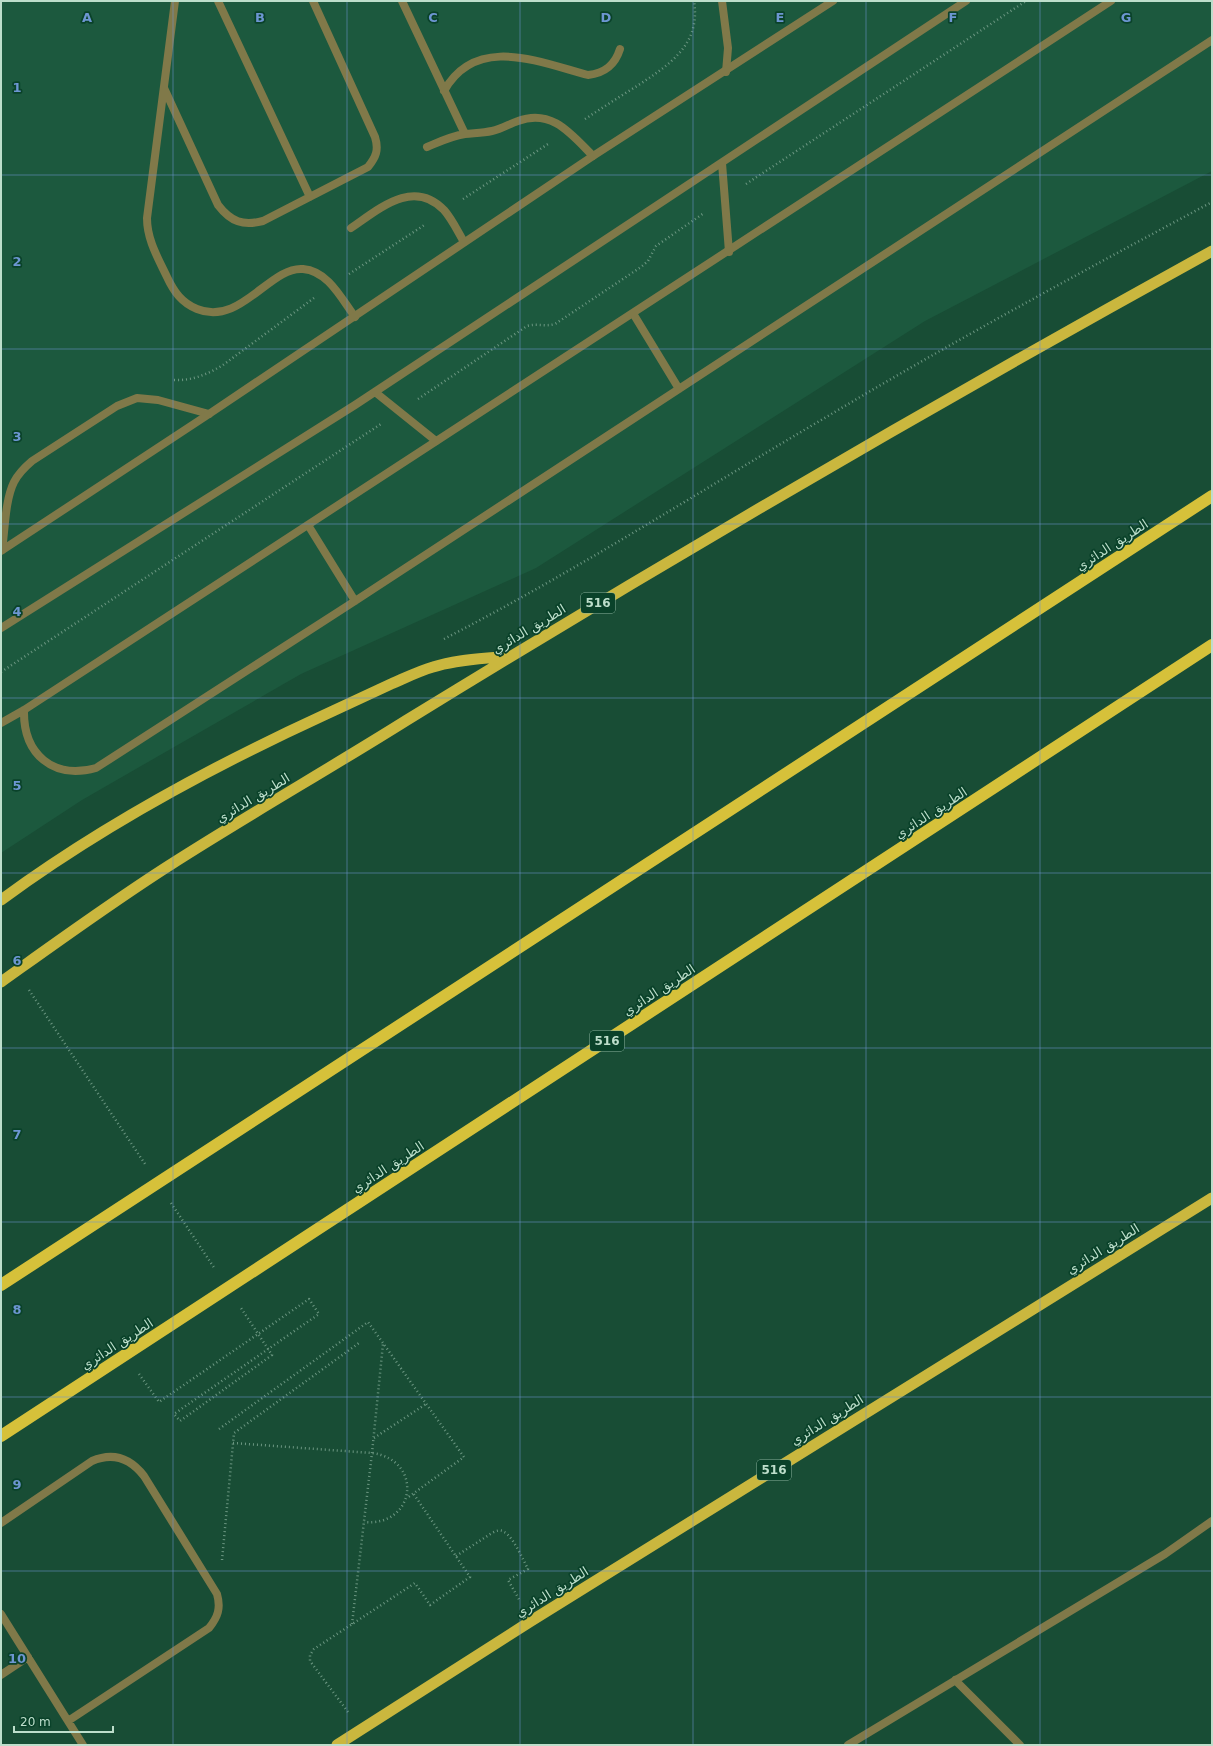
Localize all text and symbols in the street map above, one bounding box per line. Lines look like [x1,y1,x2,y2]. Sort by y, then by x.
text: A [82,10,92,25]
text: B [255,10,265,25]
text: C [428,10,438,25]
text: D [601,10,612,25]
text: E [776,10,784,25]
text: F [949,10,957,25]
text: G [1121,10,1131,25]
text: 1 [12,80,22,95]
text: 2 [12,254,22,269]
text: 3 [12,429,22,444]
street label: الطريق الدائري [1073,516,1151,575]
road number: 516 [581,593,615,613]
street label: الطريق الدائري [490,601,569,658]
text: 4 [12,604,22,619]
street label: الطريق الدائري [214,770,293,827]
text: 5 [12,778,22,793]
street label: الطريق الدائري [892,784,970,843]
text: 6 [12,953,22,968]
street label: الطريق الدائري [620,961,698,1020]
road number: 516 [590,1031,624,1051]
text: 7 [12,1127,22,1142]
street label: الطريق الدائري [349,1138,427,1197]
street label: الطريق الدائري [1064,1221,1143,1278]
text: 8 [12,1302,22,1317]
street label: الطريق الدائري [78,1315,156,1374]
street label: الطريق الدائري [788,1392,867,1449]
road number: 516 [757,1460,791,1480]
text: 9 [12,1477,22,1492]
street label: الطريق الدائري [513,1564,592,1621]
text: 10 [8,1651,26,1666]
scale bar [14,1708,113,1734]
text: 20 m [20,1715,51,1729]

